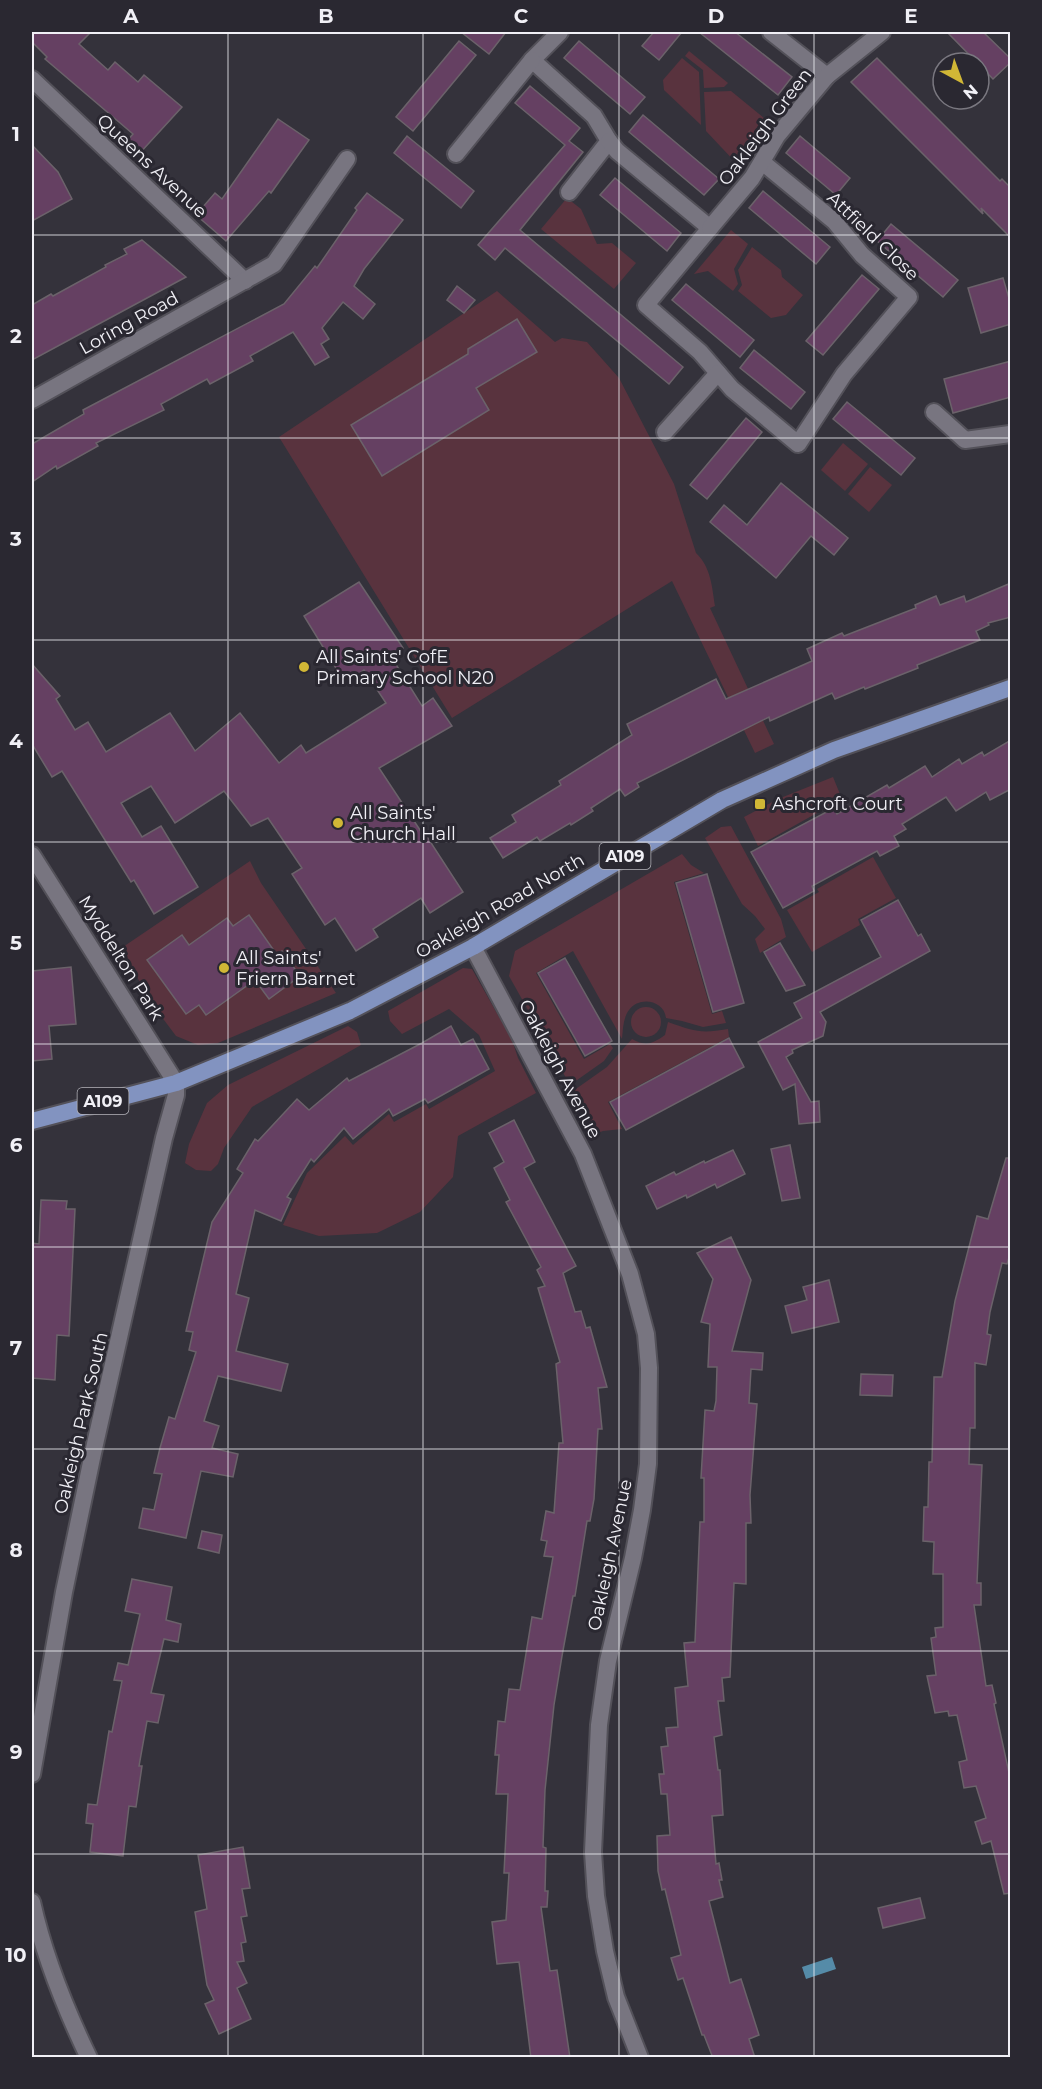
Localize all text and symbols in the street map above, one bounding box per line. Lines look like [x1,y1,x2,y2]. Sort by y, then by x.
text: A [122,4,139,28]
text: B [318,4,334,28]
text: C [514,4,529,28]
text: D [708,4,724,28]
text: E [904,4,918,28]
north arrow [931,51,991,111]
street label: Oakleigh Green [714,64,816,190]
text: N [959,81,982,103]
street label: Queens Avenue [92,109,212,223]
text: 1 [12,122,20,146]
street label: Attfield Close [823,187,924,285]
street label: Loring Road [76,287,182,359]
text: 2 [10,324,22,348]
text: 3 [9,527,22,551]
place label: All Saints' CofE Primary School N20 [316,646,494,689]
marker: All Saints' CofE Primary School N20 [297,660,311,674]
text: 4 [9,729,23,753]
place label: Ashcroft Court [772,793,903,815]
marker: Ashcroft Court [753,797,767,811]
place label: All Saints' Church Hall [350,802,456,845]
marker: All Saints' Church Hall [331,816,345,830]
road number: A109 [600,843,650,869]
street label: Oakleigh Road North [412,849,588,963]
street label: Myddelton Park [74,892,168,1025]
text: 5 [10,931,22,955]
place label: All Saints' Friern Barnet [236,947,356,990]
marker: All Saints' Friern Barnet [217,961,231,975]
street label: Oakleigh Avenue [514,996,606,1142]
road number: A109 [78,1088,128,1114]
text: 6 [10,1133,23,1157]
street label: Oakleigh Park South [49,1330,113,1516]
text: 7 [10,1336,22,1360]
street label: Oakleigh Avenue [583,1477,637,1633]
text: 8 [9,1538,23,1562]
text: 9 [10,1740,22,1764]
text: 10 [5,1943,27,1967]

